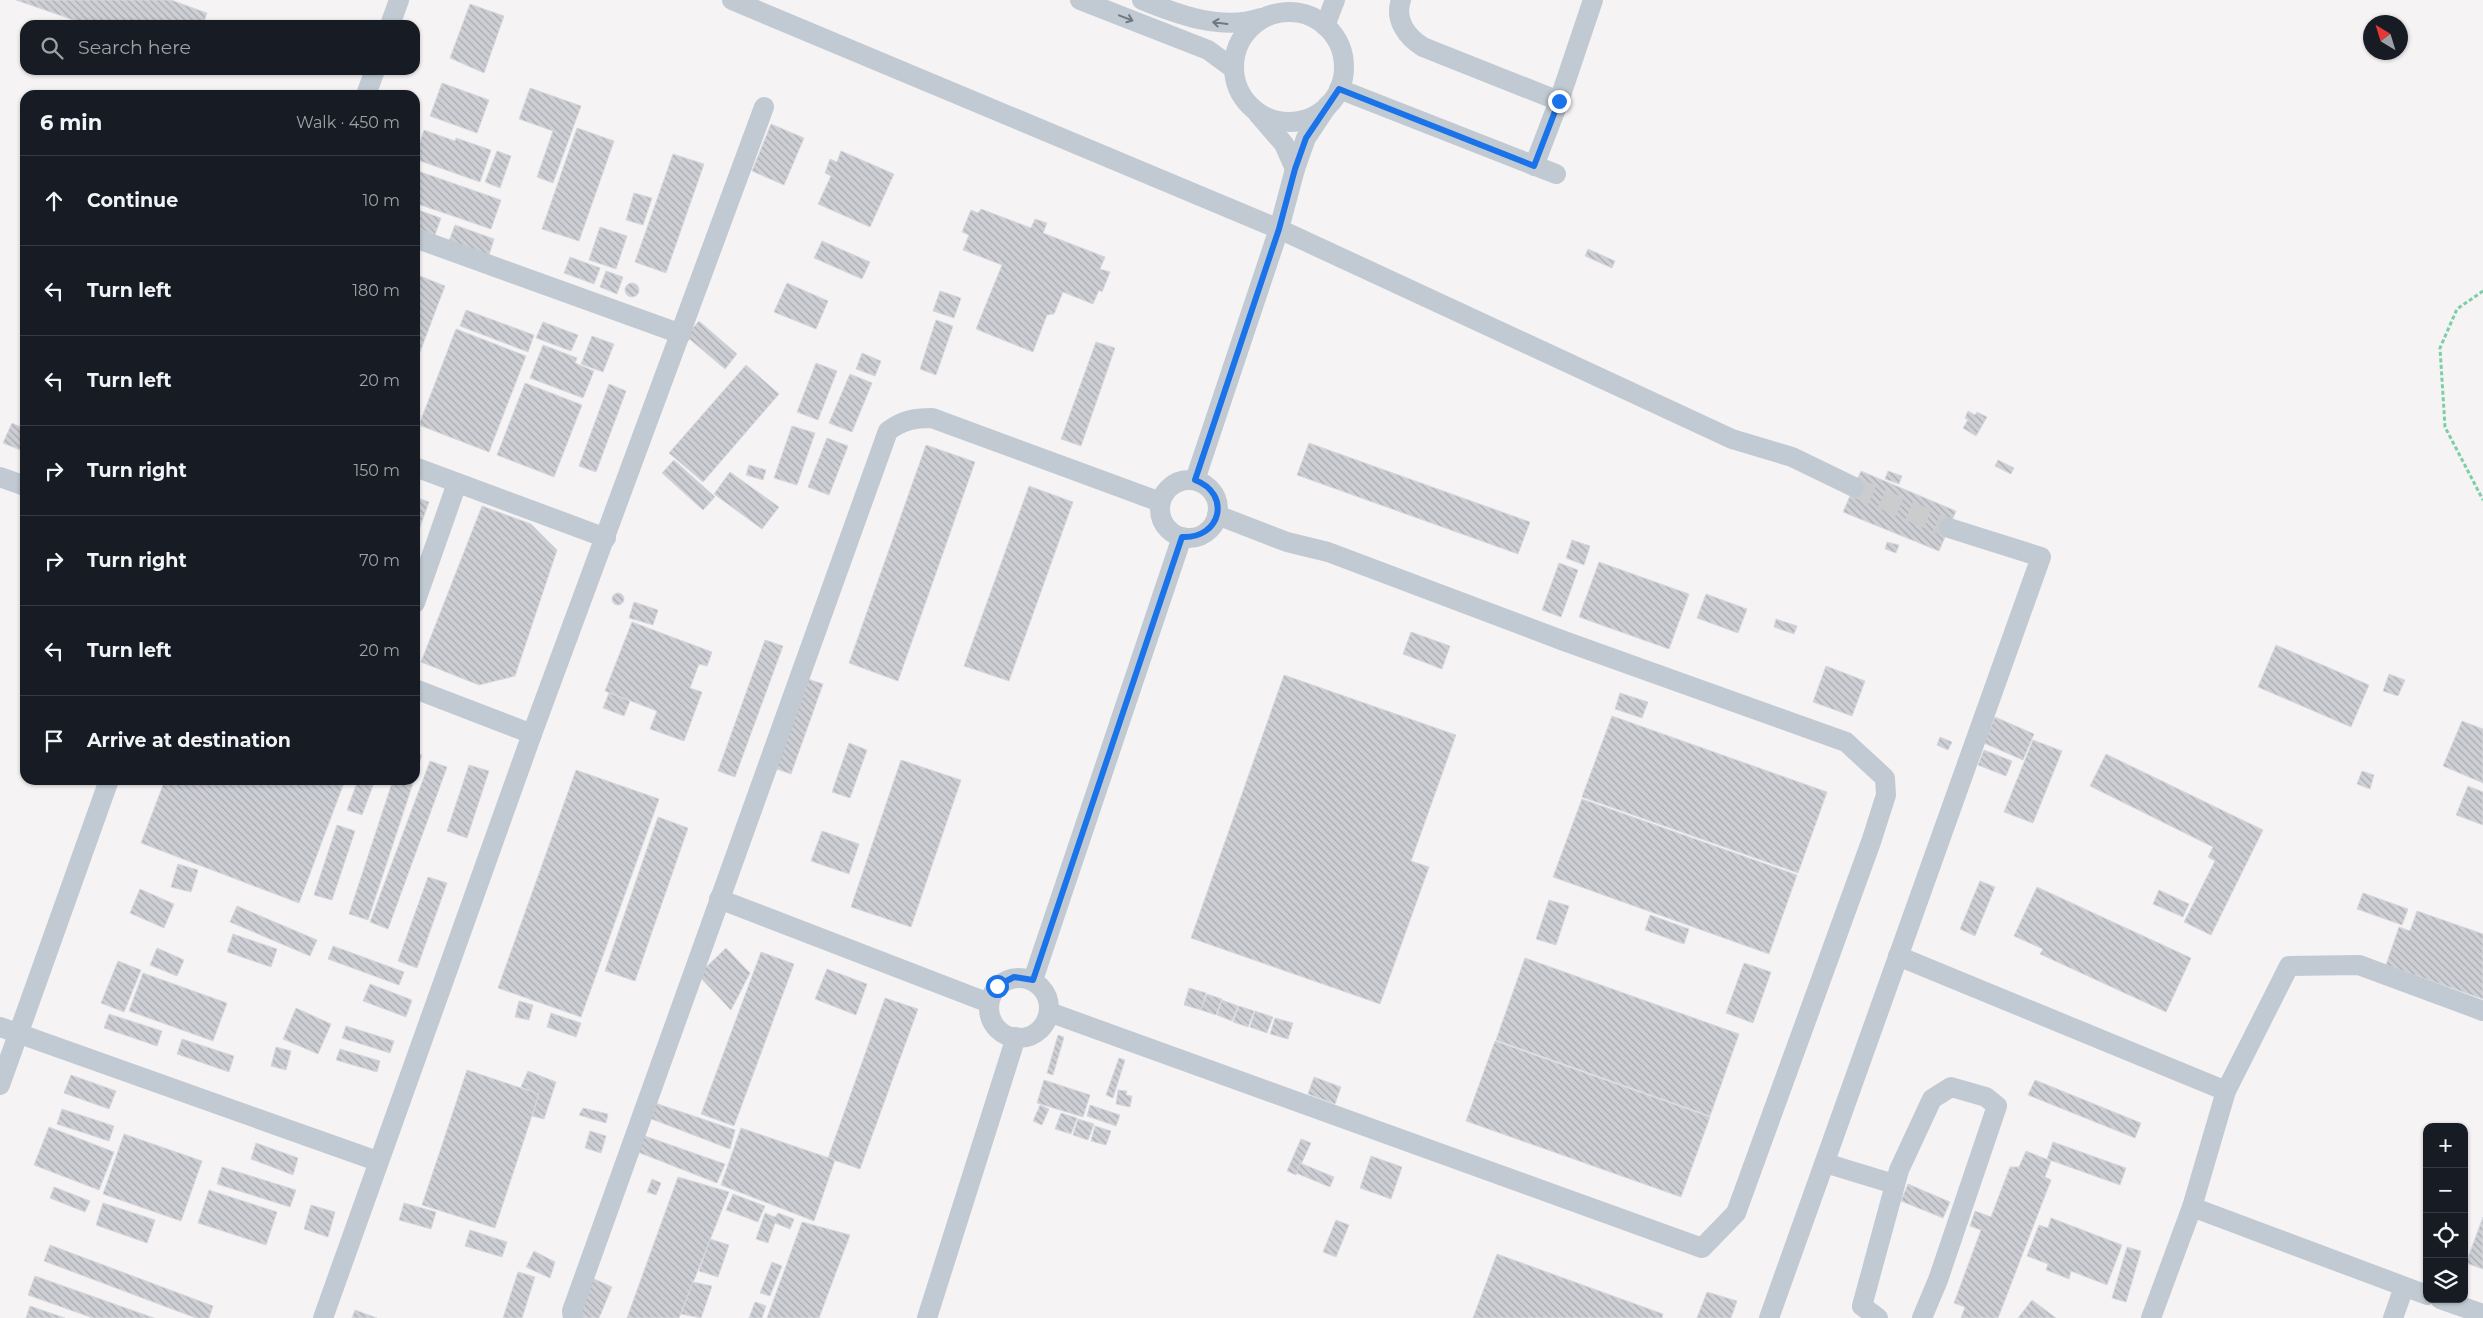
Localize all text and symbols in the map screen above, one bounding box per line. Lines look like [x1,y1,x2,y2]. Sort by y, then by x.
one-way arrow [1118,14,1133,23]
north arrow [2363,15,2408,60]
one-way arrow [1213,17,1229,27]
search box [20,20,420,75]
icon: search [38,34,66,62]
text: Search here [78,36,191,59]
route end [1548,90,1571,113]
text: 6 min [40,110,102,135]
text: Walk · 450 m [296,113,400,132]
icon: ahead [40,187,68,215]
text: Continue [87,189,178,212]
text: 10 m [362,191,400,210]
icon: left [40,277,68,305]
text: Turn left [87,279,172,302]
text: 180 m [352,281,400,300]
icon: left [40,367,68,395]
text: Turn left [87,369,172,392]
text: 20 m [359,371,400,390]
icon: right [40,457,68,485]
text: Turn right [87,459,187,482]
text: 150 m [353,461,400,480]
icon: right [40,547,68,575]
text: Turn right [87,549,187,572]
text: 70 m [359,551,400,570]
icon: left [40,637,68,665]
text: Turn left [87,639,172,662]
text: 20 m [359,641,400,660]
icon: arrive [40,727,68,755]
text: Arrive at destination [87,729,291,752]
route start [986,975,1009,998]
map controls [2423,1123,2468,1303]
button: + [2423,1123,2468,1168]
button: − [2423,1168,2468,1213]
button: locate [2423,1213,2468,1258]
button: layers [2423,1258,2468,1303]

